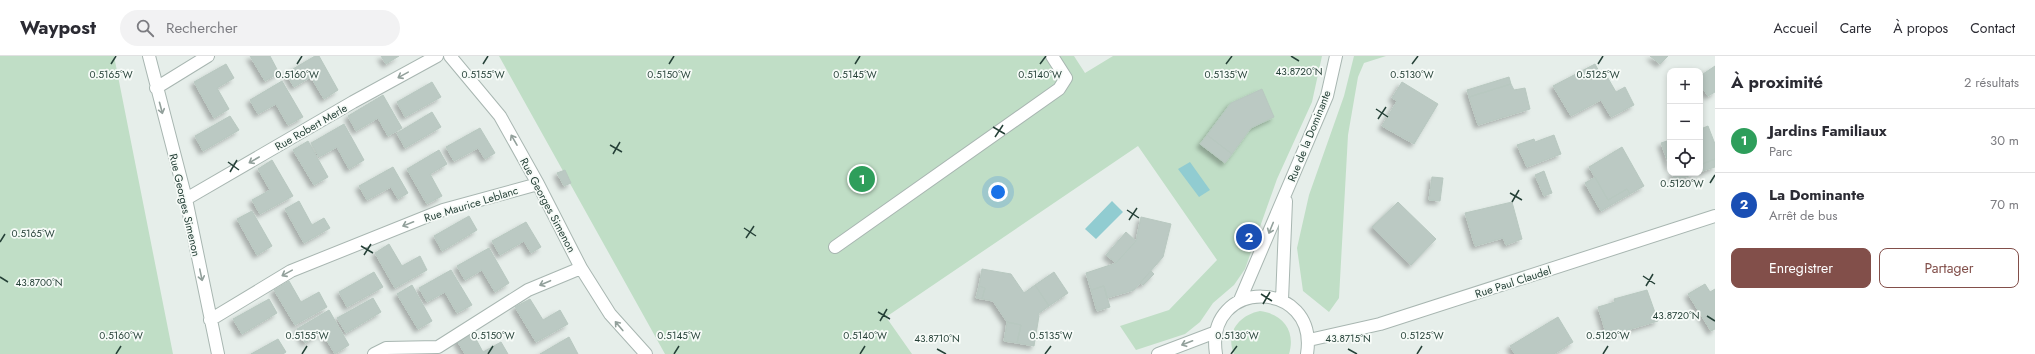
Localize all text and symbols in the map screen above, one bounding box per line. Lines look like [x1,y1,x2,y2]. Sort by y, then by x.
search box [120,10,400,46]
text: Waypost [20,14,96,41]
icon: search [134,17,156,39]
text: Rechercher [166,17,238,39]
text: Accueil [1774,18,1818,38]
text: Carte [1840,18,1871,38]
text: À propos [1893,18,1948,38]
text: Contact [1970,18,2015,38]
text: 43.8720°N [1276,64,1322,79]
text: 0.5165°W [89,67,133,82]
text: 0.5160°W [275,67,319,82]
text: 0.5155°W [461,67,505,82]
text: 0.5150°W [647,67,691,82]
text: 0.5145°W [833,67,877,82]
text: 0.5140°W [1018,67,1062,82]
text: 0.5135°W [1205,67,1248,82]
text: 0.5130°W [1390,67,1434,82]
text: 0.5125°W [1576,67,1620,82]
map controls [1667,68,1703,176]
button: + [1667,68,1703,104]
text: À proximité [1731,70,1823,94]
one-way arrow [397,71,409,79]
text: 2 résultats [1964,73,2019,92]
street label: Rue de la Dominante [1283,88,1335,184]
street label: Rue Robert Merle [272,100,350,154]
one-way arrow [158,101,165,114]
button: − [1667,104,1703,140]
text: Jardins Familiaux [1769,120,1887,142]
text: 1 [1741,131,1747,150]
text: 30 m [1990,131,2019,150]
one-way arrow [509,134,517,146]
button: locate [1667,140,1703,176]
text: Parc [1769,142,1792,161]
street label: Rue Georges Simenon [165,152,205,258]
street label: Rue Georges Simenon [516,155,580,255]
one-way arrow [248,156,260,164]
pin: 1 [849,164,875,194]
text: 0.5120°W [1660,176,1704,191]
street label: Rue Maurice Leblanc [422,182,520,226]
your location [988,182,1008,202]
text: La Dominante [1769,184,1865,206]
text: 2 [1740,195,1748,214]
text: 70 m [1990,195,2019,214]
text: Arrêt de bus [1769,206,1838,225]
one-way arrow [402,221,414,228]
pin: 2 [1236,222,1262,252]
one-way arrow [1267,222,1275,234]
text: 0.5165°W [11,226,55,241]
button: Enregistrer [1731,248,1871,288]
button: Partager [1879,248,2019,288]
street label: Rue Paul Claudel [1473,262,1553,302]
one-way arrow [198,268,206,281]
one-way arrow [281,270,293,278]
text: 43.8700°N [15,275,63,290]
one-way arrow [539,280,551,287]
text: 43.8720°N [1653,308,1699,323]
one-way arrow [615,320,624,331]
text: 0.5160°W [99,328,143,343]
text: 0.5155°W [285,328,329,343]
text: 0.5150°W [471,328,515,343]
text: 0.5145°W [657,328,701,343]
text: 0.5140°W [843,328,887,343]
text: 0.5135°W [1030,328,1073,343]
text: 0.5130°W [1215,328,1259,343]
text: 0.5125°W [1400,328,1444,343]
text: 0.5120°W [1586,328,1630,343]
text: 43.8710°N [914,331,960,346]
text: 43.8715°N [1325,331,1371,346]
one-way arrow [1181,339,1193,347]

